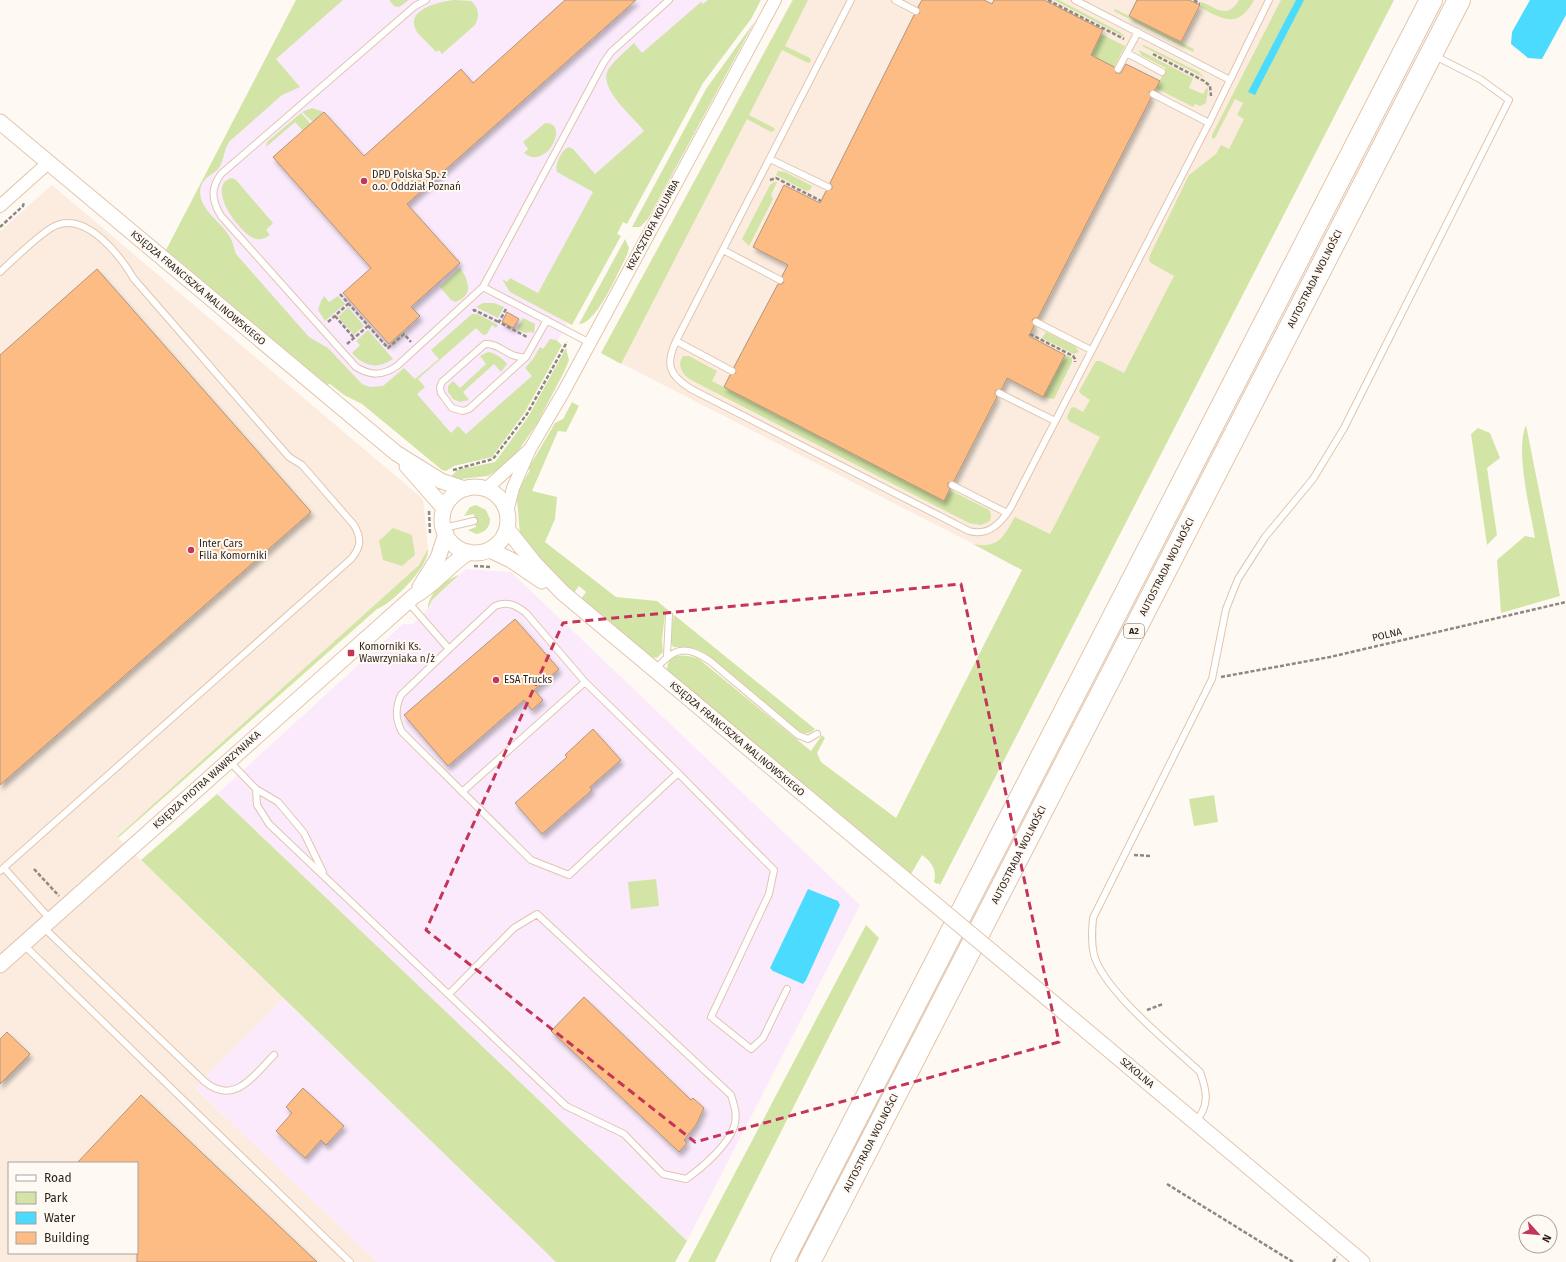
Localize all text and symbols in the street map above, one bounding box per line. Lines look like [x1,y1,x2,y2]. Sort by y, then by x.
place label: DPD Polska Sp. z o.o. Oddział Poznań [372,169,461,193]
marker: DPD Polska Sp. z o.o. Oddział Poznań [359,176,369,186]
street label: KRZYSZTOFA KOLUMBA [624,177,682,272]
street label: AUTOSTRADA WOLNOŚCI [1283,227,1345,330]
street label: KSIĘDZA FRANCISZKA MALINOWSKIEGO [128,228,268,348]
street label: AUTOSTRADA WOLNOŚCI [1135,515,1197,618]
place label: Inter Cars Filia Komorniki [199,538,267,562]
marker: Inter Cars Filia Komorniki [186,545,196,555]
road number: A2 [1124,624,1144,638]
street label: POLNA [1371,626,1403,644]
place label: Komorniki Ks. Wawrzyniaka n/ż [359,641,436,665]
marker: Komorniki Ks. Wawrzyniaka n/ż [346,648,356,658]
place label: ESA Trucks [504,674,552,686]
marker: ESA Trucks [491,675,501,685]
street label: KSIĘDZA FRANCISZKA MALINOWSKIEGO [667,679,807,799]
street label: KSIĘDZA PIOTRA WAWRZYNIAKA [151,728,263,831]
street label: AUTOSTRADA WOLNOŚCI [987,803,1049,906]
street label: SZKOLNA [1118,1055,1157,1091]
street label: AUTOSTRADA WOLNOŚCI [839,1091,901,1194]
legend [8,1162,138,1254]
text: Road [44,1171,72,1185]
text: Park [44,1191,68,1205]
text: Water [44,1211,76,1225]
north arrow [1518,1214,1558,1254]
text: Building [44,1231,90,1245]
text: N [1539,1232,1554,1245]

